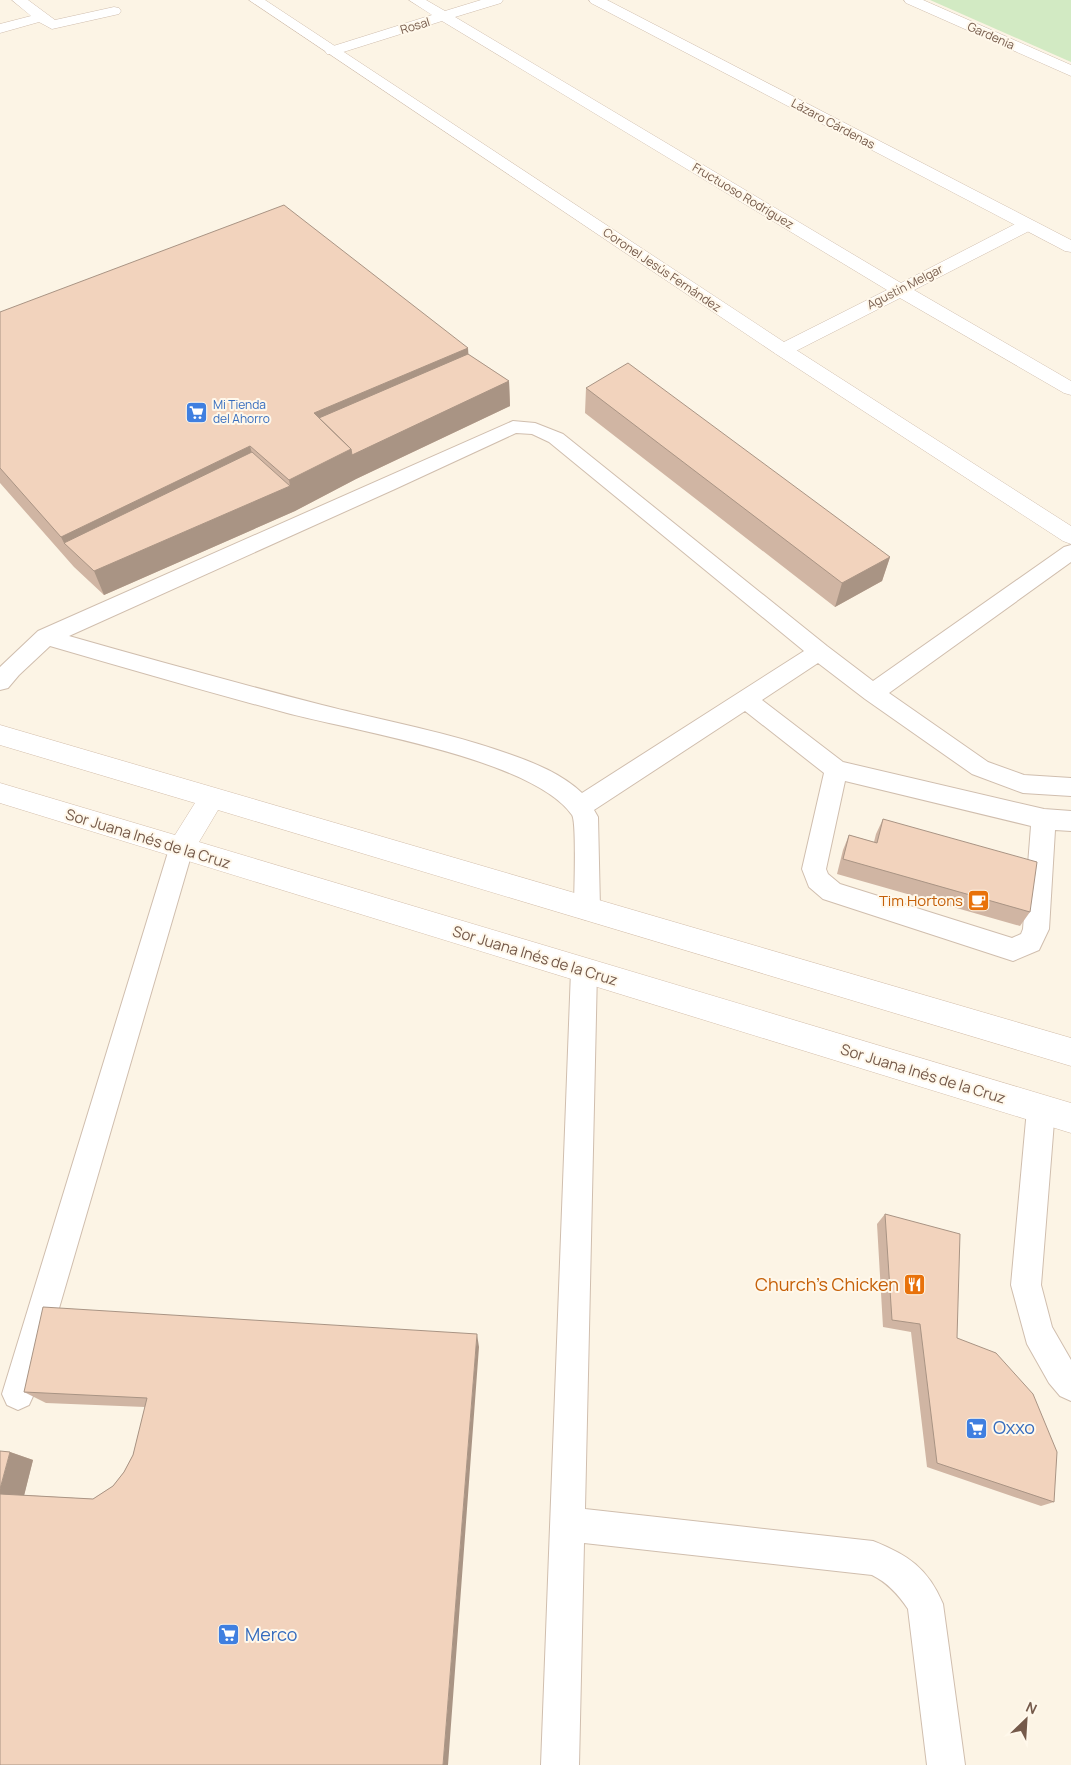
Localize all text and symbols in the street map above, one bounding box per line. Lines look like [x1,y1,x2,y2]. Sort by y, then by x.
street label: Rosal [398,13,432,38]
street label: Gardenia [965,18,1017,53]
street label: Lázaro Cárdenas [788,94,878,153]
street label: Fructuoso Rodríguez [689,159,797,233]
street label: Coronel Jesús Fernández [600,224,725,316]
street label: Agustín Melgar [864,260,946,313]
place label: Mi Tienda del Ahorro [213,396,270,427]
supermarket icon: Mi Tienda del Ahorro [185,400,209,424]
street label: Sor Juana Inés de la Cruz [63,803,233,874]
cafe icon: Tim Hortons [967,889,991,913]
place label: Tim Hortons [879,890,963,911]
street label: Sor Juana Inés de la Cruz [450,920,620,991]
street label: Sor Juana Inés de la Cruz [838,1038,1008,1109]
place label: Church's Chicken [755,1272,899,1296]
restaurant icon: Church's Chicken [903,1273,927,1297]
place label: Oxxo [993,1415,1035,1439]
supermarket icon: Oxxo [965,1416,989,1440]
place label: Merco [245,1622,297,1646]
supermarket icon: Merco [217,1623,241,1647]
north arrow [1001,1695,1051,1745]
text: N [1023,1697,1040,1719]

